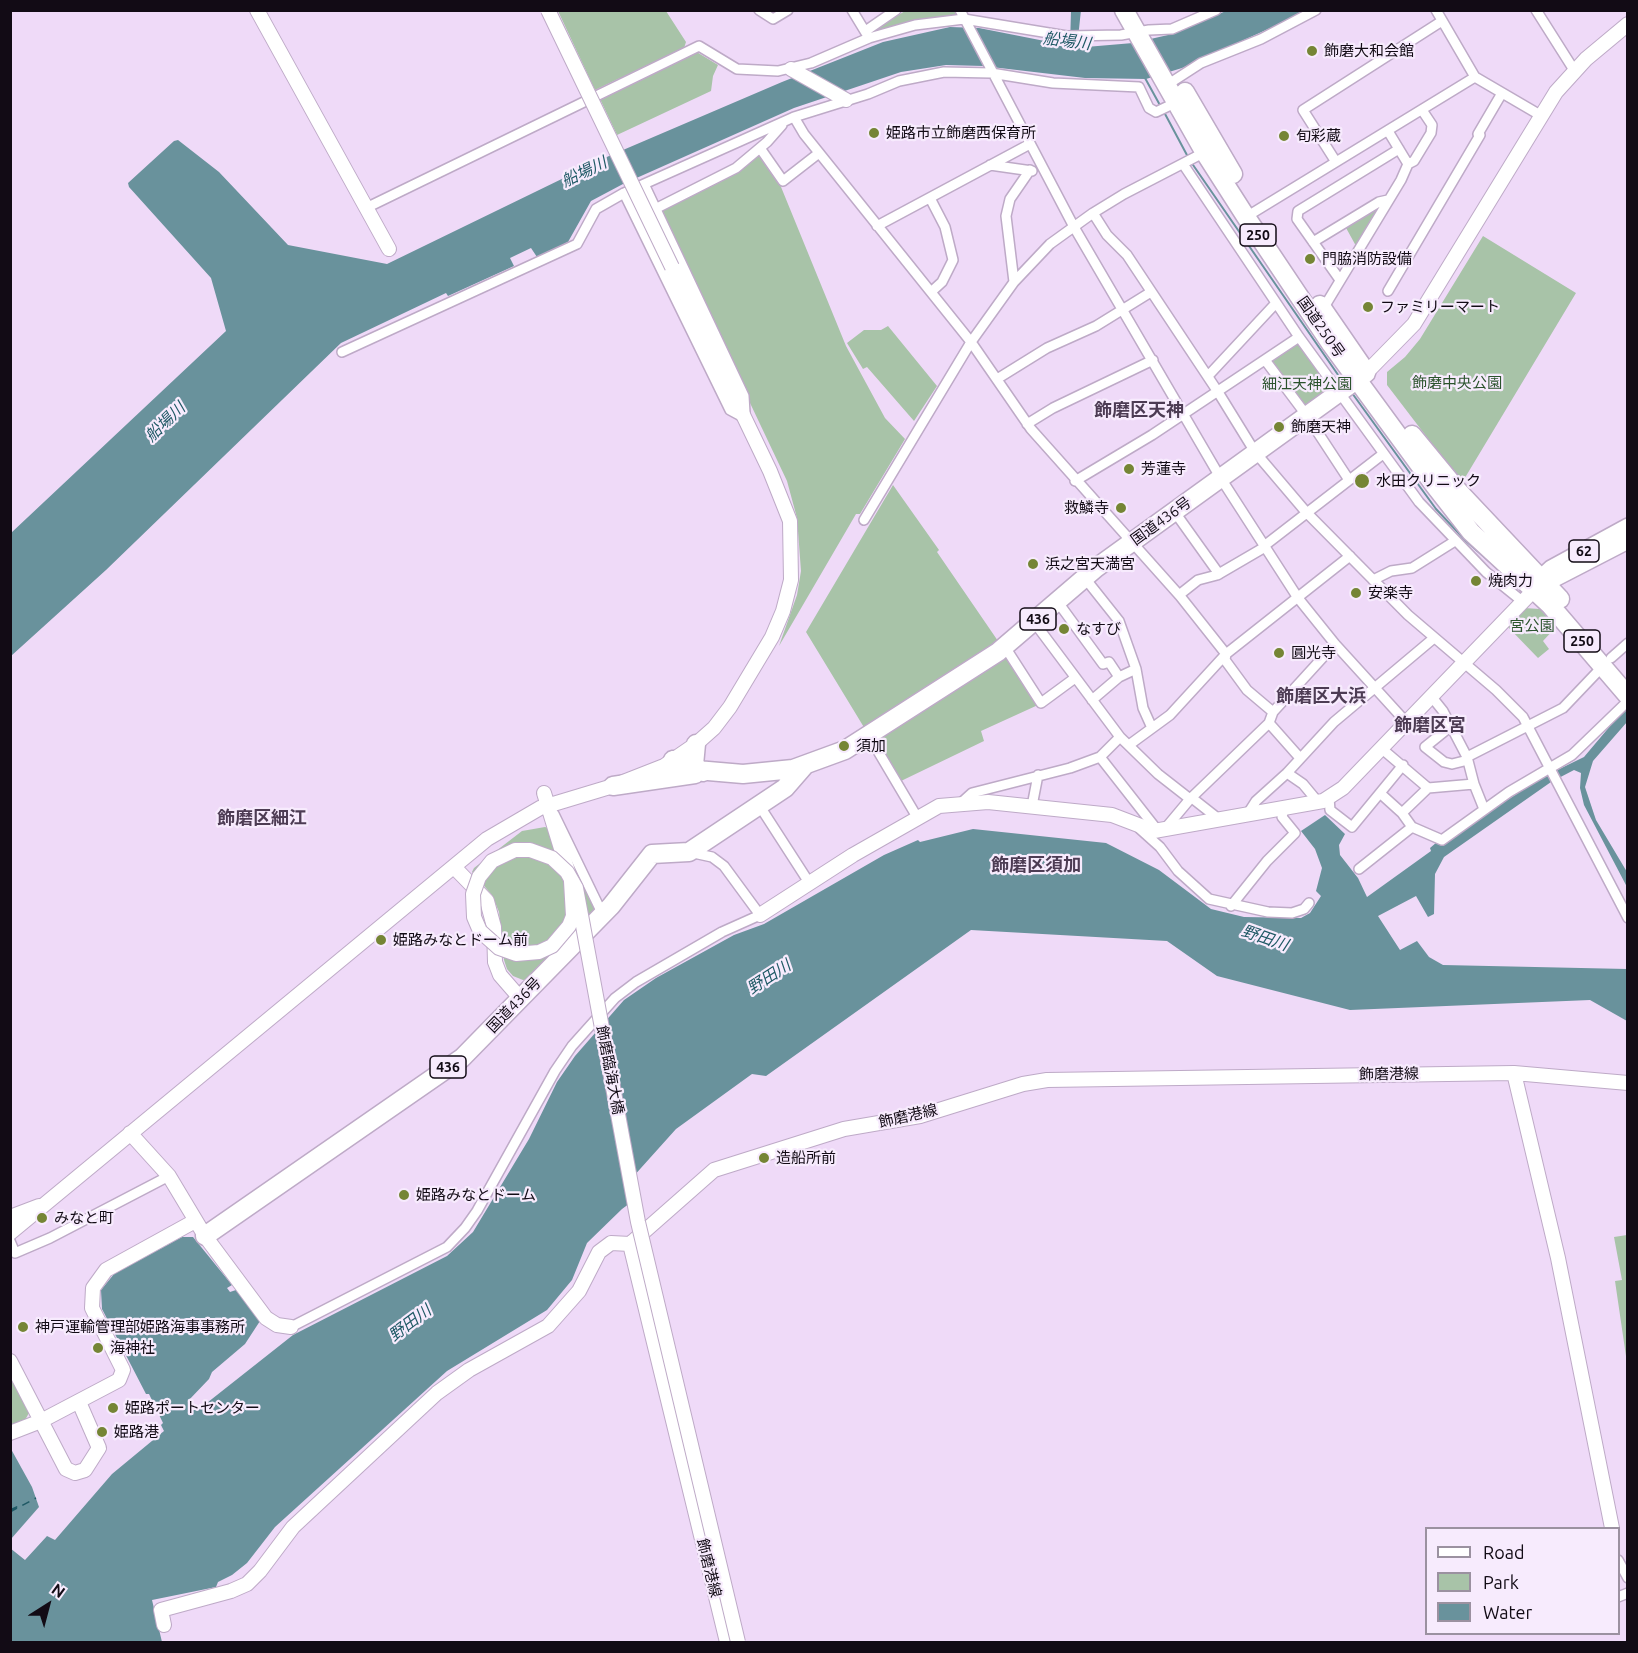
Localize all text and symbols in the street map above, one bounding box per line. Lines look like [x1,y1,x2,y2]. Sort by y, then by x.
water label: 船場川 [1042,29,1092,53]
place label: 飾磨大和会館 [1324,42,1414,60]
marker: 飾磨大和会館 [1305,44,1319,58]
place label: 姫路市立飾磨西保育所 [886,124,1036,142]
marker: 姫路市立飾磨西保育所 [867,126,881,140]
place label: 旬彩蔵 [1296,127,1341,145]
marker: 旬彩蔵 [1277,129,1291,143]
water label: 船場川 [558,153,610,191]
road number: 250 [1240,224,1276,246]
place label: 門脇消防設備 [1322,250,1412,268]
marker: 門脇消防設備 [1303,252,1317,266]
street label: 国道250号 [1293,293,1349,361]
place label: ファミリーマート [1380,298,1500,316]
marker: ファミリーマート [1361,300,1375,314]
park label: 飾磨中央公園 [1412,374,1502,392]
park label: 細江天神公園 [1262,375,1352,393]
water label: 船場川 [141,398,189,446]
district label: 飾磨区天神 [1094,399,1184,421]
place label: 飾磨天神 [1291,418,1351,436]
marker: 飾磨天神 [1272,420,1286,434]
place label: 芳蓮寺 [1141,460,1186,478]
marker: 芳蓮寺 [1122,462,1136,476]
marker: 水田クリニック [1353,472,1371,490]
place label: 水田クリニック [1376,472,1481,490]
street label: 国道436号 [1127,493,1195,549]
place label: 救鱗寺 [1064,499,1109,517]
marker: 救鱗寺 [1114,501,1128,515]
road number: 62 [1569,540,1599,562]
place label: 浜之宮天満宮 [1045,555,1135,573]
marker: 浜之宮天満宮 [1026,557,1040,571]
place label: 焼肉力 [1488,572,1533,590]
marker: 焼肉力 [1469,574,1483,588]
place label: 安楽寺 [1368,584,1413,602]
marker: 安楽寺 [1349,586,1363,600]
road number: 436 [1020,608,1056,630]
park label: 宮公園 [1510,617,1554,635]
place label: なすび [1076,620,1121,638]
marker: なすび [1057,622,1071,636]
road number: 250 [1564,630,1600,652]
place label: 圓光寺 [1291,644,1336,662]
marker: 圓光寺 [1272,646,1286,660]
district label: 飾磨区大浜 [1276,685,1366,707]
district label: 飾磨区宮 [1394,714,1466,736]
place label: 須加 [856,737,886,755]
marker: 須加 [837,739,851,753]
district label: 飾磨区細江 [217,807,307,829]
district label: 飾磨区須加 [991,854,1081,876]
water label: 野田川 [1239,921,1291,955]
place label: 姫路みなとドーム前 [393,931,528,949]
marker: 姫路みなとドーム前 [374,933,388,947]
water label: 野田川 [744,956,794,998]
street label: 国道436号 [483,973,545,1037]
street label: 飾磨臨海大橋 [593,1024,627,1116]
road number: 436 [430,1056,466,1078]
street label: 飾磨港線 [1359,1064,1419,1084]
street label: 飾磨港線 [877,1100,939,1132]
place label: 造船所前 [776,1149,836,1167]
marker: 造船所前 [757,1151,771,1165]
place label: 姫路みなとドーム [416,1186,536,1204]
marker: 姫路みなとドーム [397,1188,411,1202]
place label: みなと町 [54,1209,114,1227]
marker: みなと町 [35,1211,49,1225]
water label: 野田川 [385,1301,435,1345]
place label: 神戸運輸管理部姫路海事事務所 [35,1318,245,1336]
marker: 神戸運輸管理部姫路海事事務所 [16,1320,30,1334]
place label: 海神社 [110,1339,155,1357]
marker: 海神社 [91,1341,105,1355]
place label: 姫路ポートセンター [125,1399,260,1417]
marker: 姫路ポートセンター [106,1401,120,1415]
place label: 姫路港 [114,1423,159,1441]
marker: 姫路港 [95,1425,109,1439]
legend [1425,1527,1620,1635]
street label: 飾磨港線 [693,1537,725,1599]
text: Road [1483,1542,1525,1562]
text: Park [1483,1572,1519,1592]
north arrow [18,1575,78,1635]
text: N [48,1580,69,1601]
text: Water [1483,1602,1532,1622]

